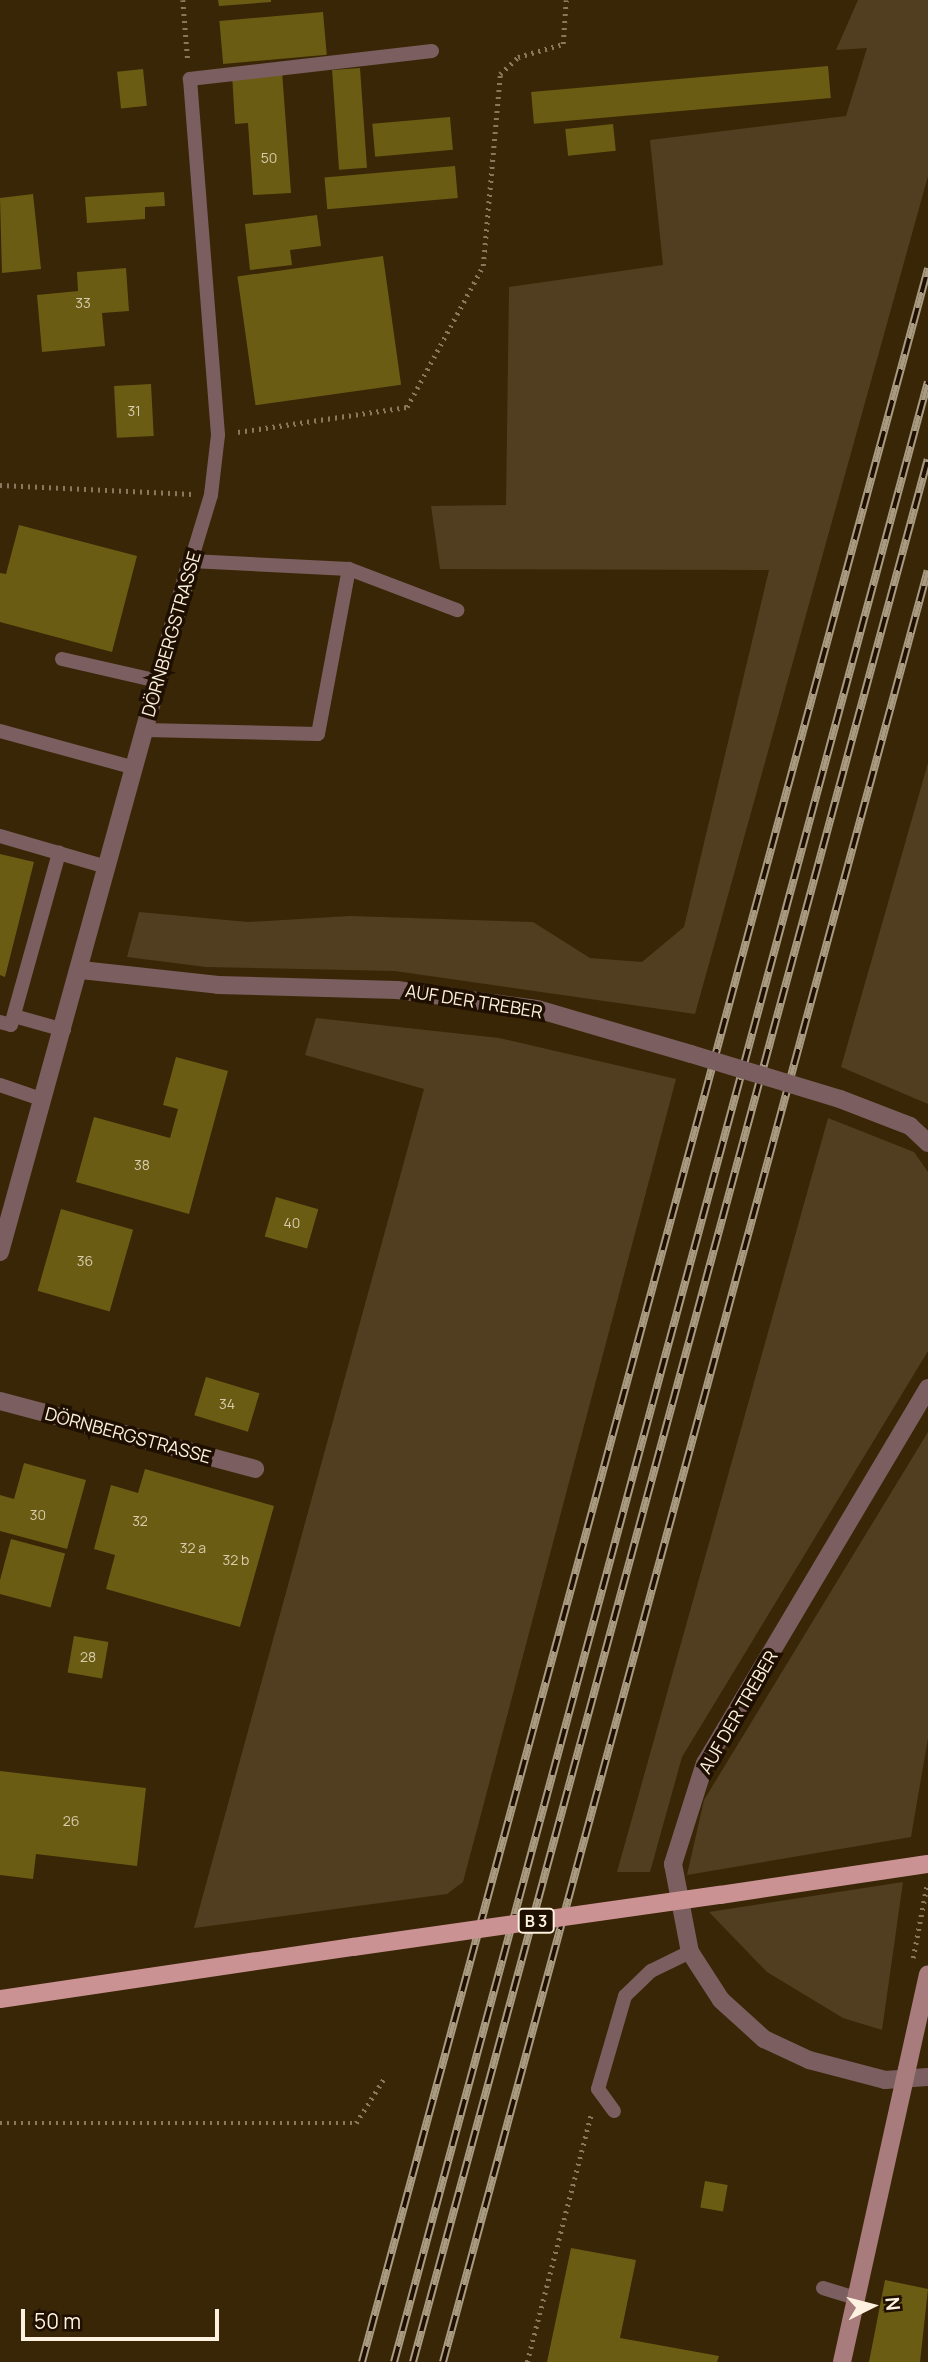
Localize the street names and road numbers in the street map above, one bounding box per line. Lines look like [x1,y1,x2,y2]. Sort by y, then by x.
street label: DÖRNBERGSTRASSE [137,549,205,719]
street label: AUF DER TREBER [404,979,544,1023]
street label: DÖRNBERGSTRASSE [43,1402,213,1468]
street label: AUF DER TREBER [694,1647,782,1777]
road number: B 3 [517,1909,555,1934]

